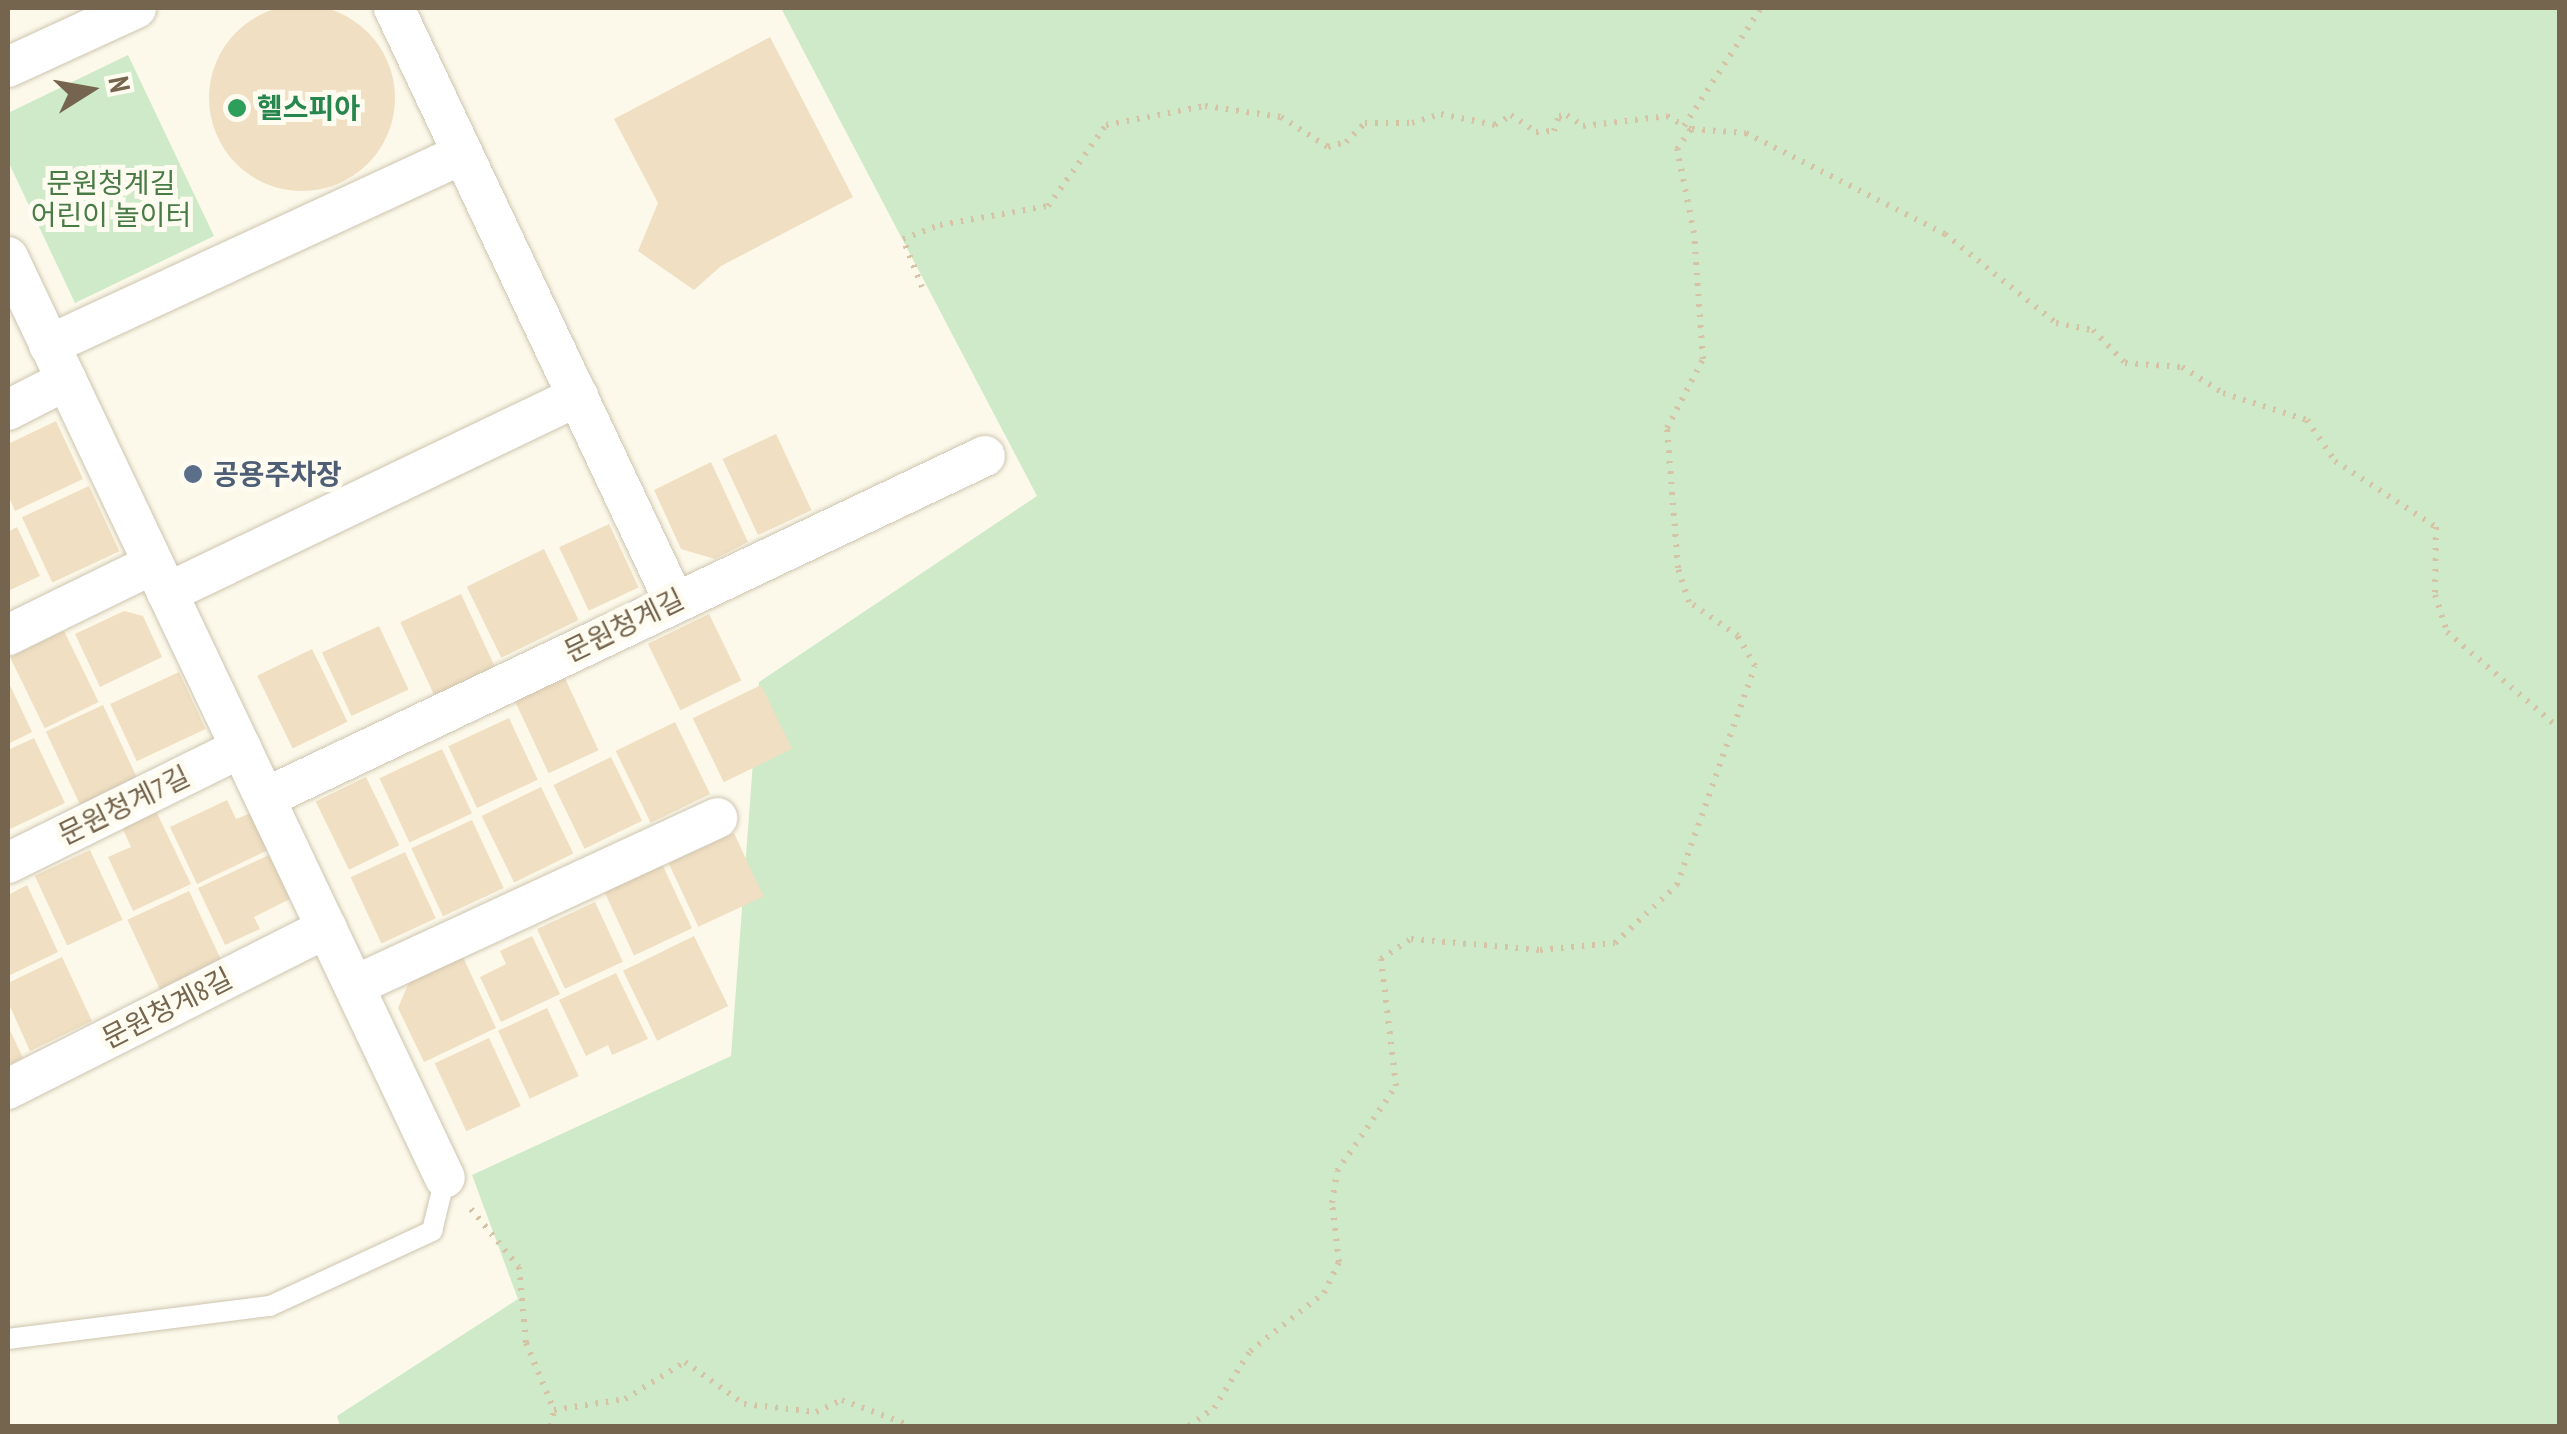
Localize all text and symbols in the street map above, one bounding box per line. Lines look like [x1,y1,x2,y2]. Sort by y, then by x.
north arrow [40,40,140,140]
text: N [100,73,140,95]
place label: 헬스피아 [257,91,360,125]
marker: 헬스피아 [226,97,248,119]
park label: 문원청계길 어린이 놀이터 [31,166,191,232]
place label: 공용주차장 [213,457,342,491]
marker: 공용주차장 [182,463,204,485]
street label: 문원청계길 [559,582,689,668]
street label: 문원청계7길 [53,759,195,851]
street label: 문원청계8길 [96,961,238,1055]

